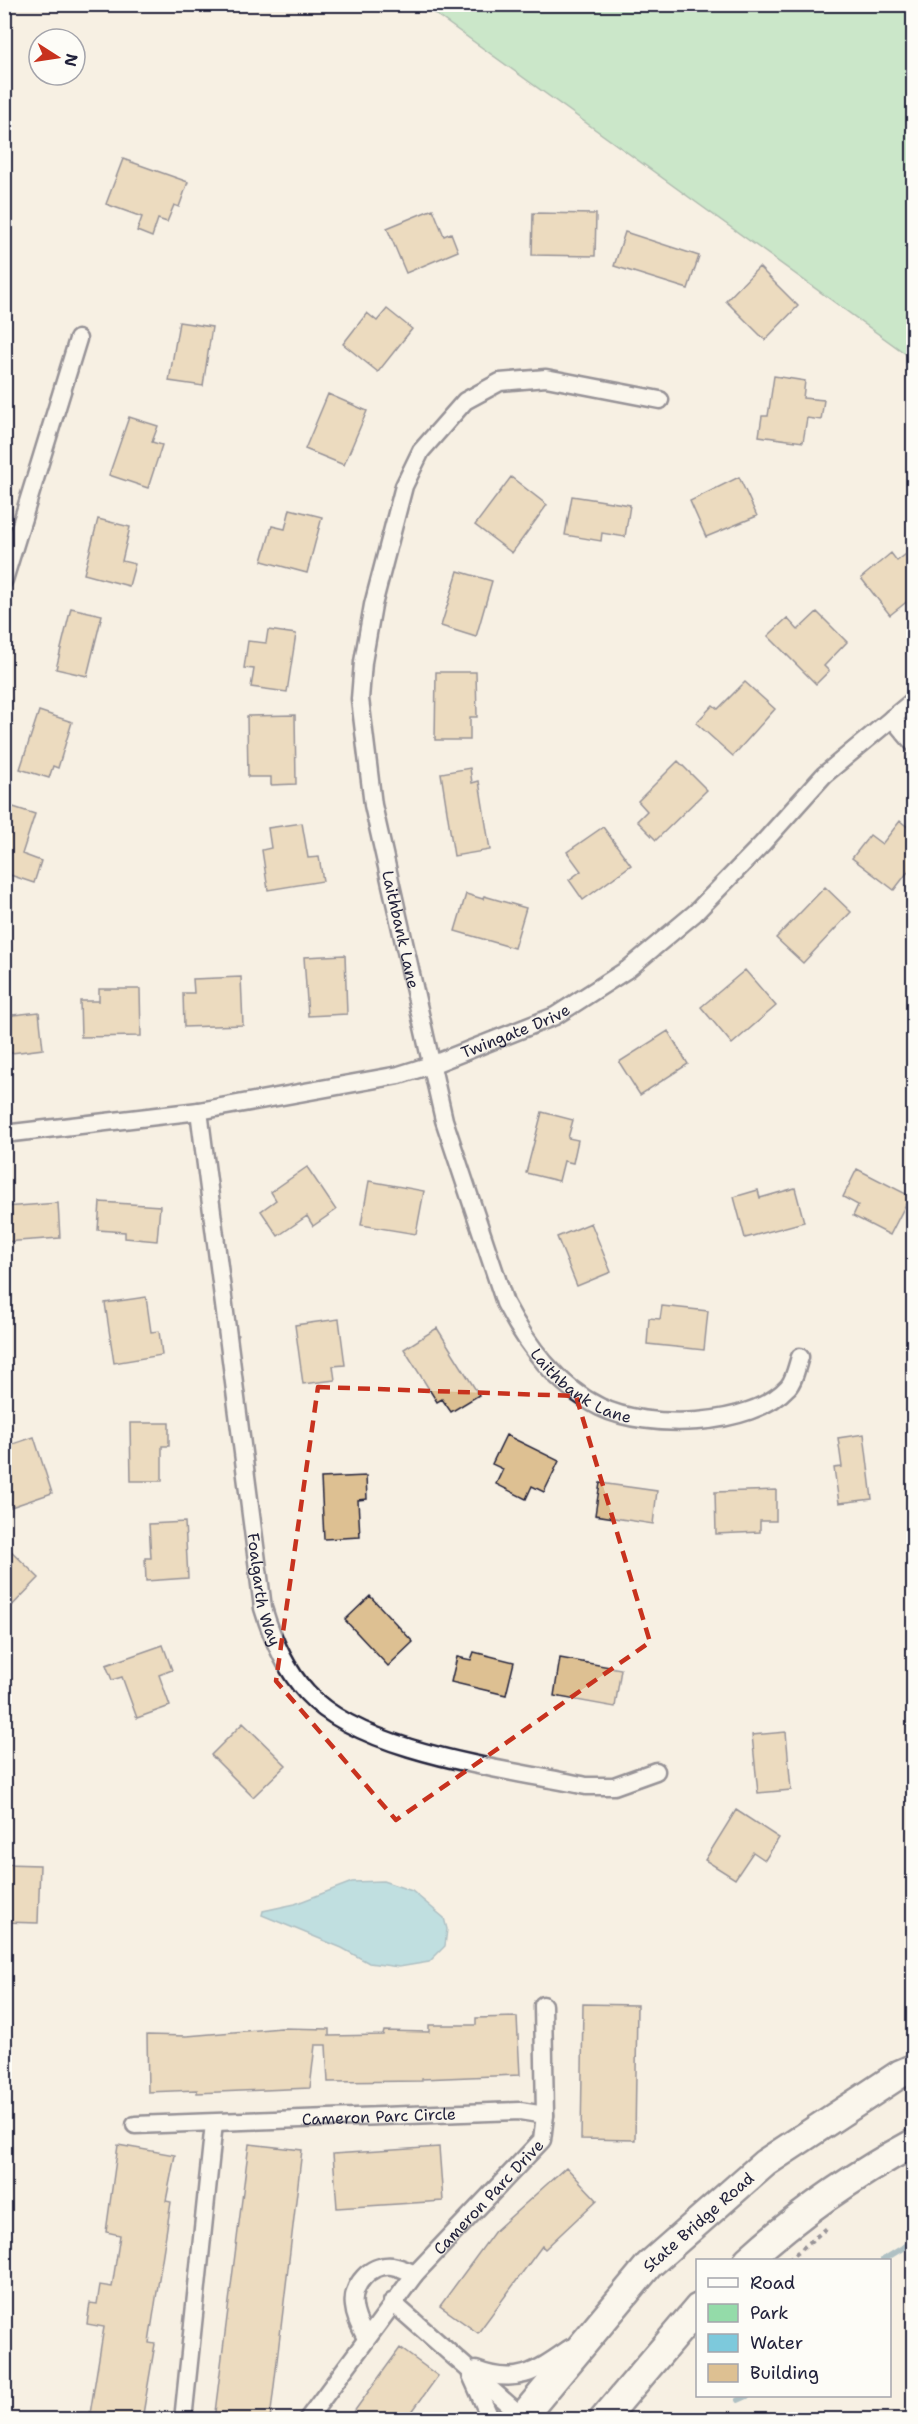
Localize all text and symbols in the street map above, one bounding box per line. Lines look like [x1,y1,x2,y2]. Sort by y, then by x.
north arrow [27,27,87,87]
text: N [60,52,83,68]
street label: Laithbank Lane [378,868,425,991]
street label: Twingate Drive [458,999,574,1063]
street label: Laithbank Lane [526,1344,634,1427]
street label: Foalgarth Way [243,1532,286,1649]
street label: Cameron Parc Circle [301,2103,456,2129]
street label: Cameron Parc Drive [428,2135,548,2259]
street label: State Bridge Road [638,2167,758,2276]
legend [696,2259,891,2397]
text: Road [750,2271,795,2295]
text: Park [750,2301,789,2325]
text: Water [750,2331,803,2355]
text: Building [750,2361,819,2385]

